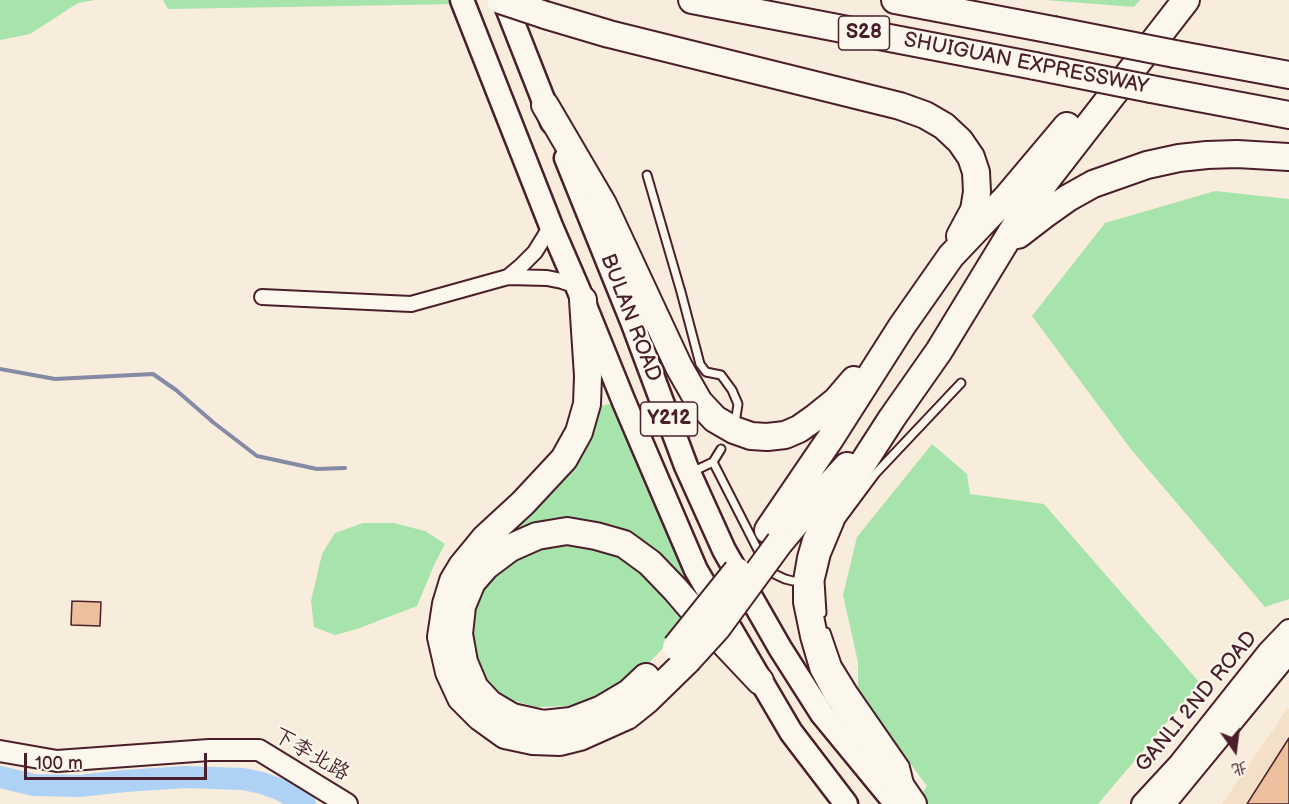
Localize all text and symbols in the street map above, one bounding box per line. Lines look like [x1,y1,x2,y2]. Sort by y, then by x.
road number: S28 [838,16,890,50]
street label: SHUIGUAN EXPRESSWAY [902,28,1150,100]
street label: BULAN ROAD [594,251,666,385]
road number: Y212 [640,402,698,436]
street label: GANLI 2ND ROAD [1131,627,1263,777]
north arrow [1205,720,1265,780]
street label: 下李北路 [268,723,354,787]
scale bar [27,741,210,779]
text: 100 m [35,753,83,774]
text: 北 [1229,757,1250,779]

